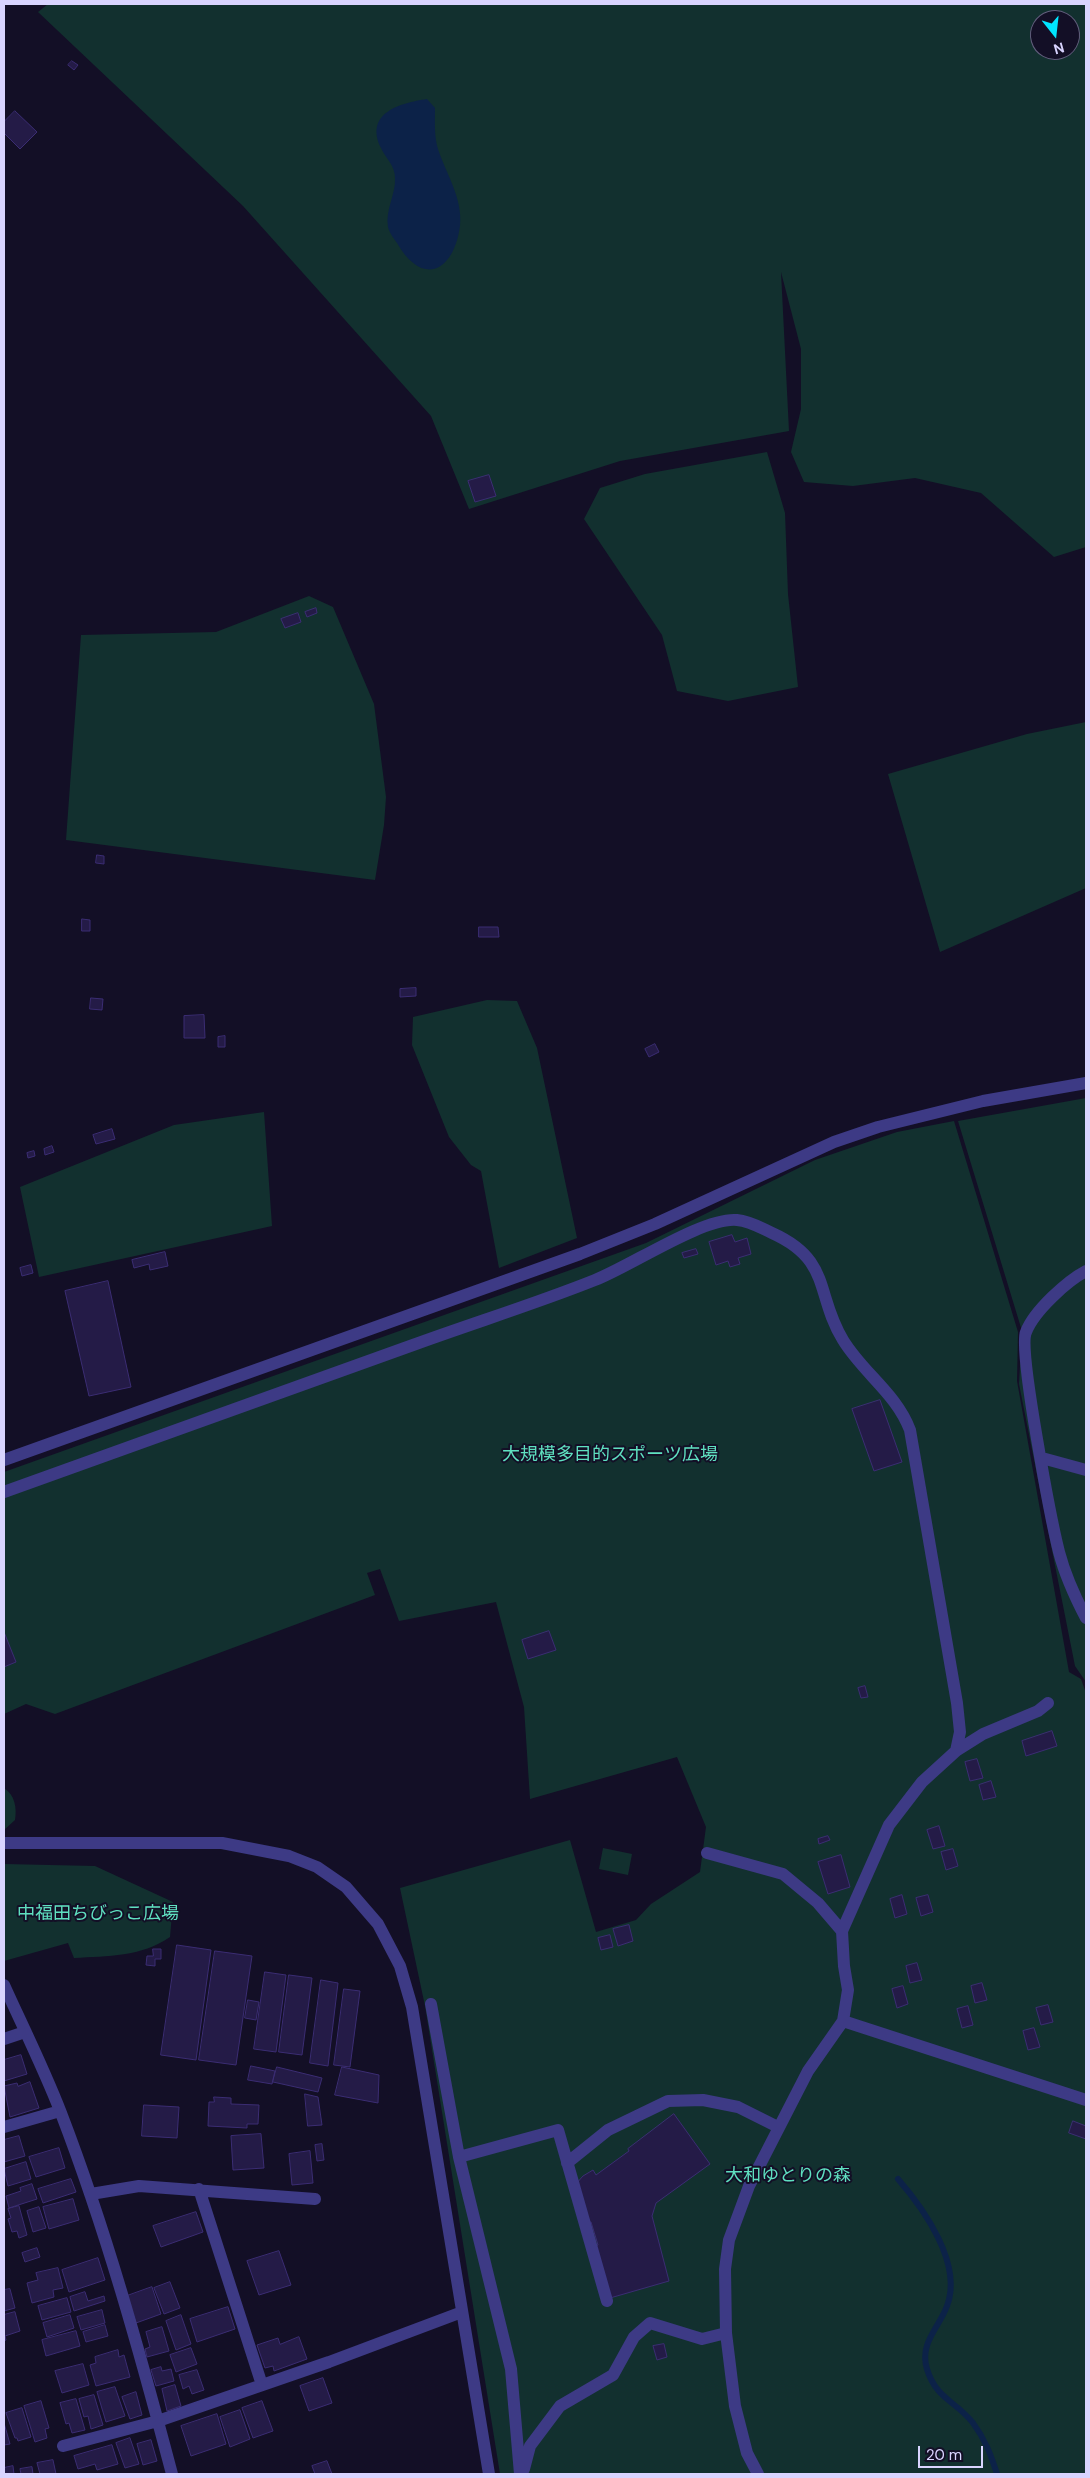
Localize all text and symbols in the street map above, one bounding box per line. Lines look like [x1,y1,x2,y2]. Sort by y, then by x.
north arrow [1030,10,1080,60]
text: N [1051,38,1066,59]
park label: 大規模多目的スポーツ広場 [502,1444,718,1466]
park label: 中福田ちびっこ広場 [17,1903,179,1925]
park label: 大和ゆとりの森 [725,2165,851,2187]
scale bar [920,2436,985,2468]
text: 20 m [926,2445,962,2465]

